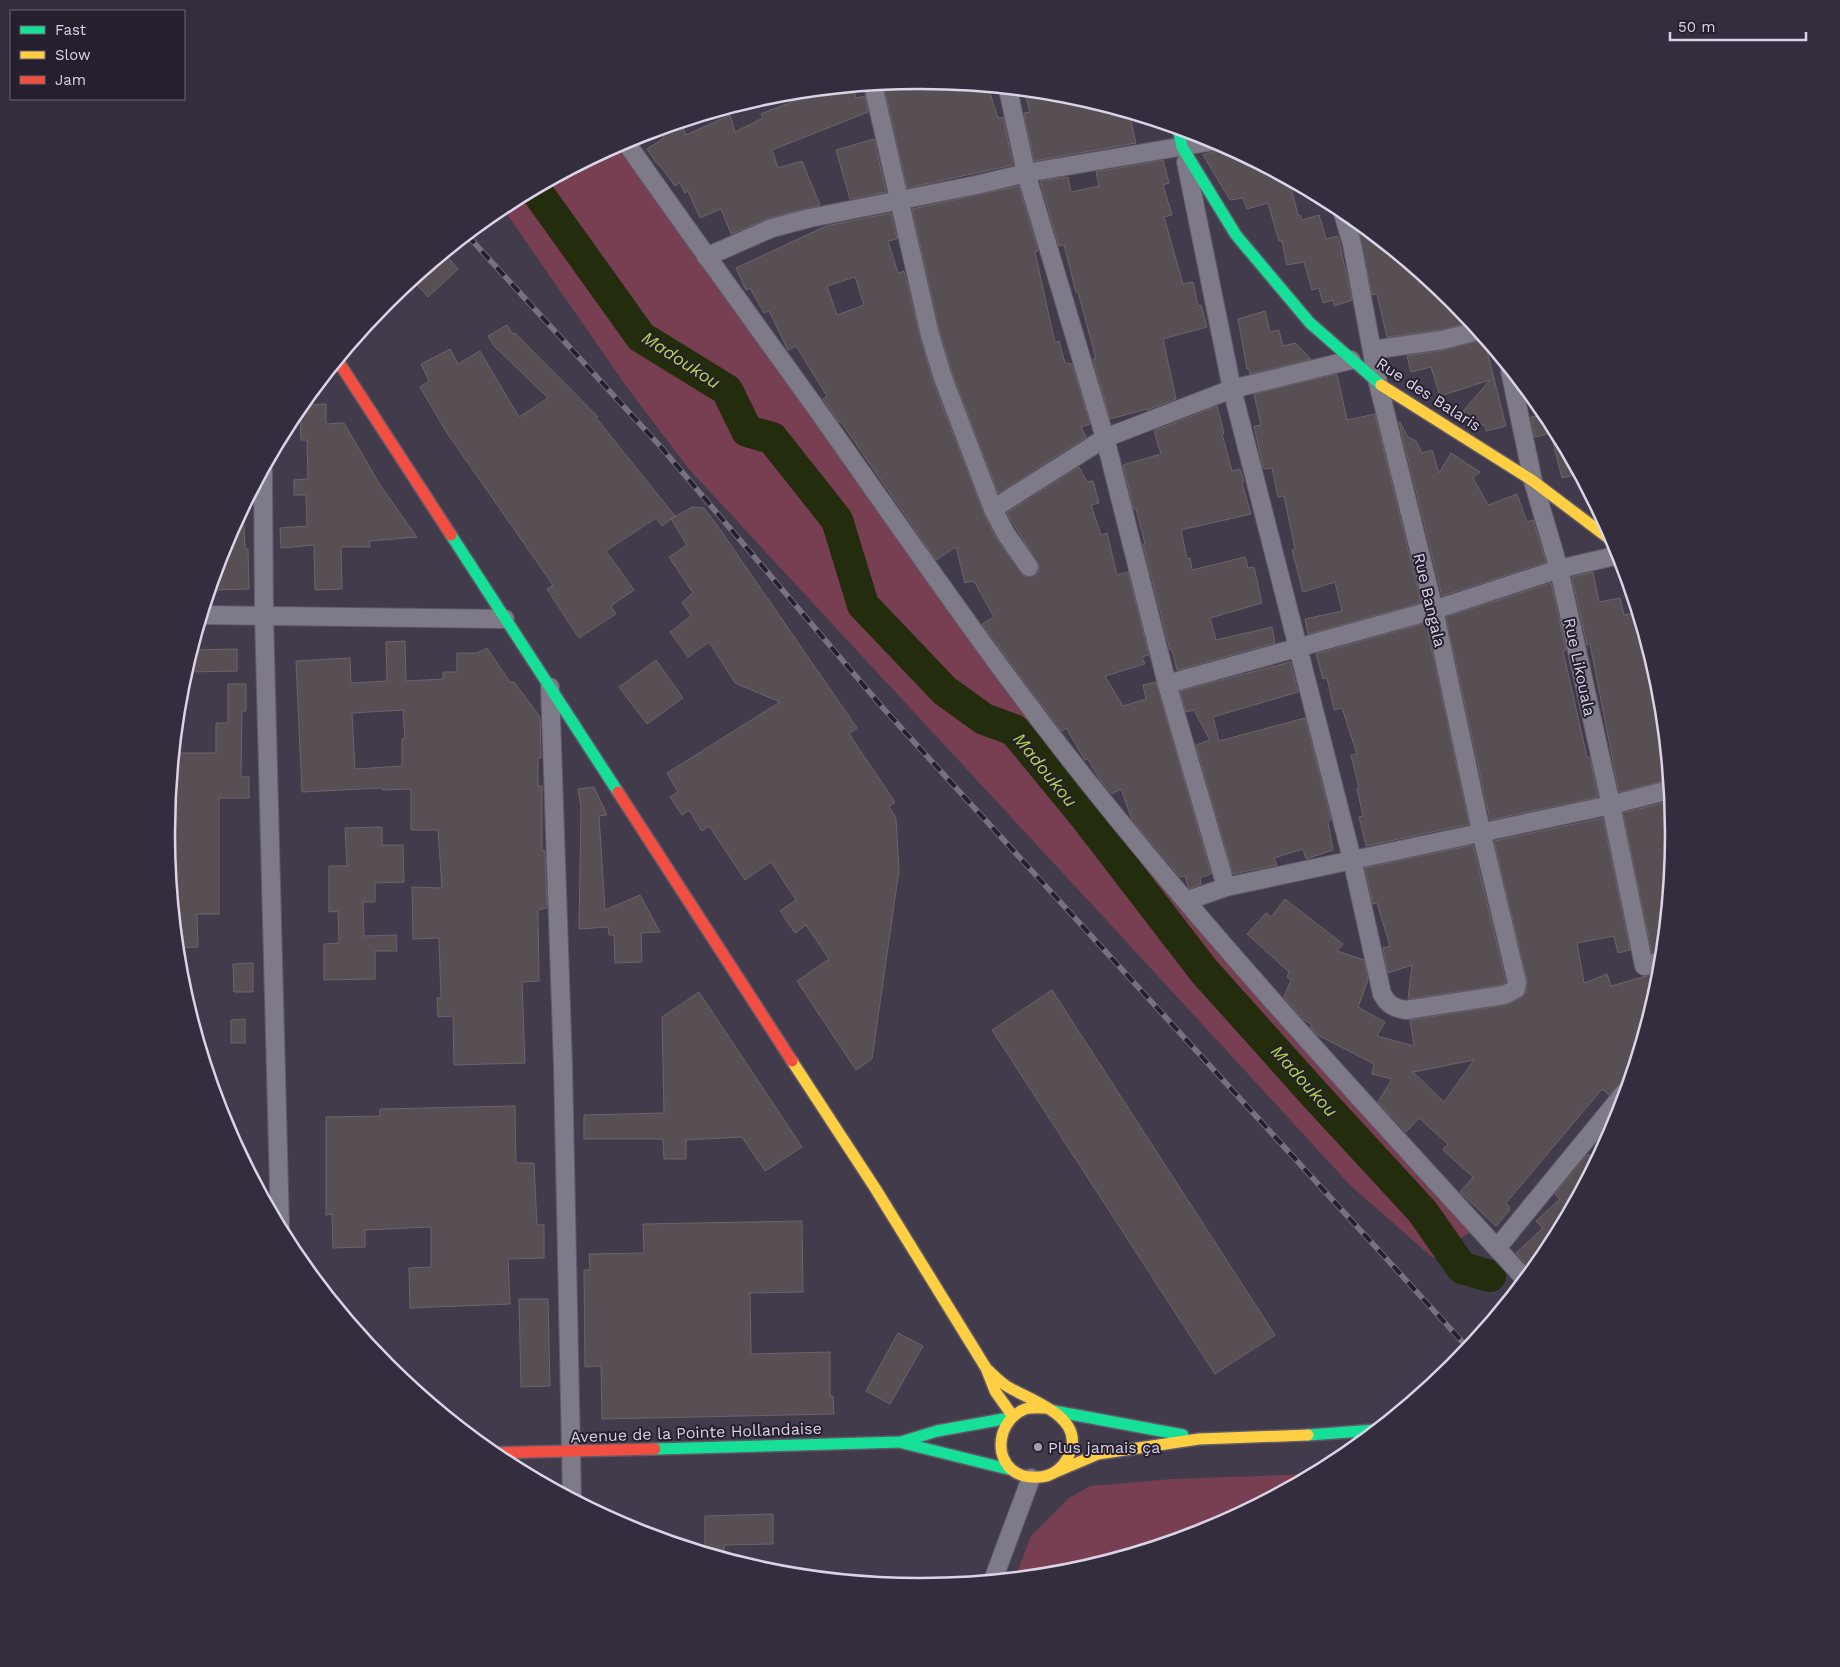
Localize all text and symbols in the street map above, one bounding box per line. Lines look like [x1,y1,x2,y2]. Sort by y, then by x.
legend [10,10,185,100]
scale bar [1670,10,1806,42]
text: 50 m [1678,18,1715,36]
text: Fast [55,21,87,39]
text: Slow [55,46,91,64]
text: Jam [55,71,86,89]
water label: Madoukou [638,326,725,393]
street label: Rue des Balaris [1373,354,1485,435]
street label: Rue Bangala [1409,551,1450,649]
street label: Rue Likouala [1560,616,1599,718]
water label: Madoukou [1009,728,1082,811]
water label: Madoukou [1267,1040,1342,1121]
street label: Avenue de la Pointe Hollandaise [570,1419,822,1446]
place label: Plus jamais ça [1048,1438,1160,1457]
marker: Plus jamais ça [1032,1441,1044,1453]

